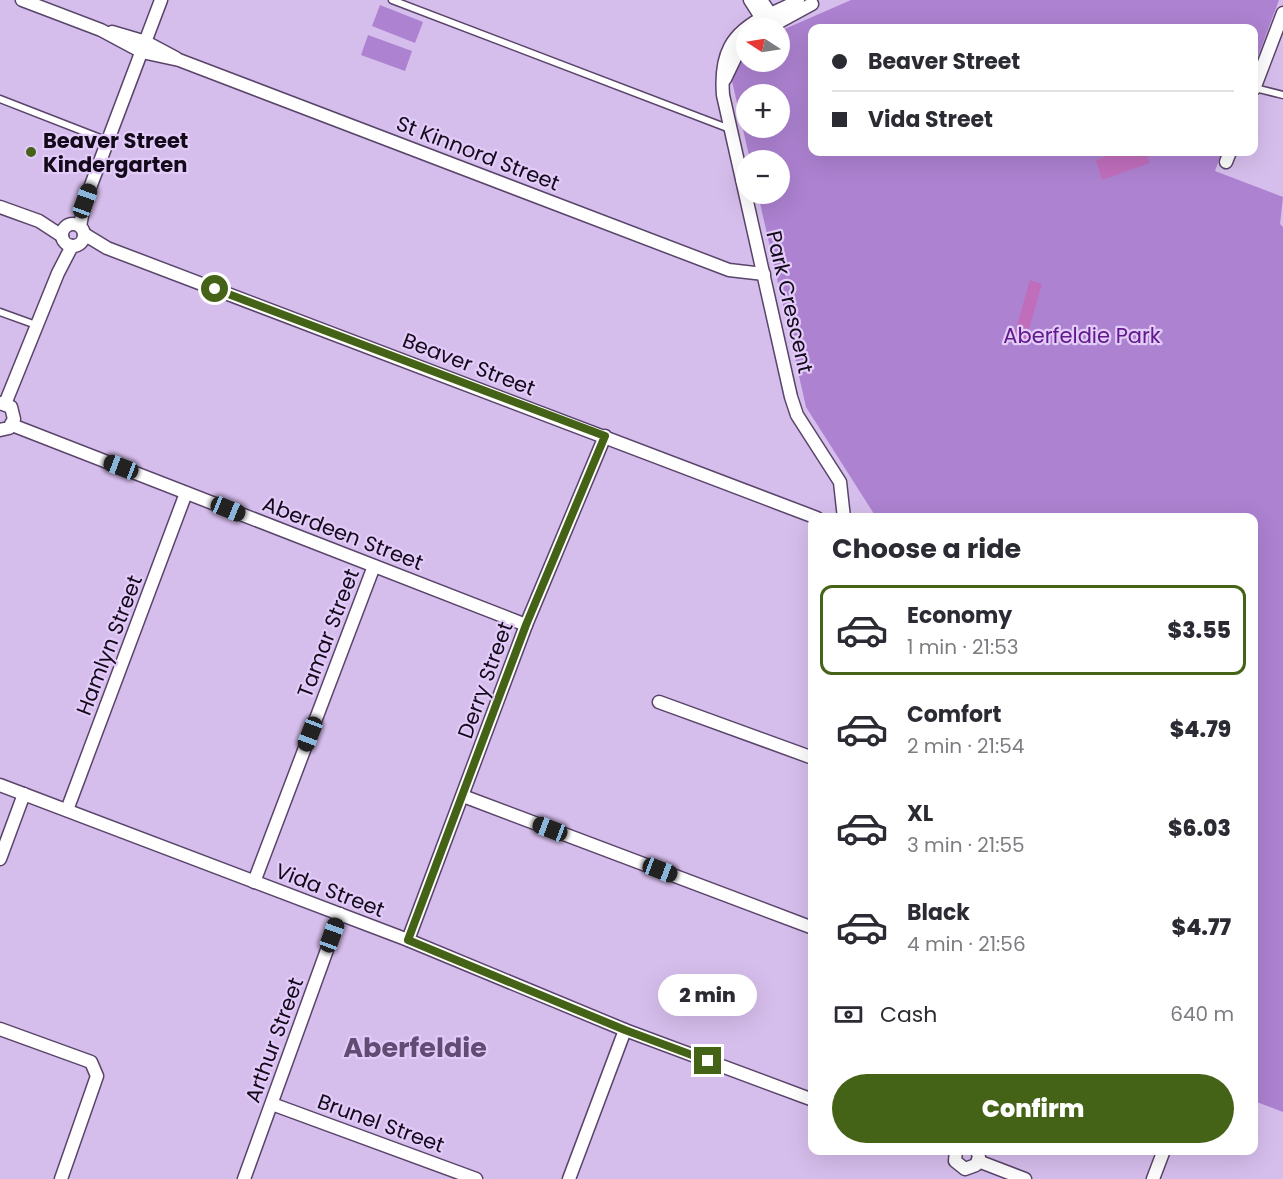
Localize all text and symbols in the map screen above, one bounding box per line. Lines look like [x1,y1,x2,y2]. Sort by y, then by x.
north arrow [736,18,790,72]
map controls [736,18,790,204]
text: Beaver Street [868,46,1020,77]
button: + [736,84,790,138]
text: Vida Street [868,104,993,135]
street label: St Kinnord Street [392,109,564,197]
place label: Beaver Street Kindergarten [43,126,188,179]
marker: Beaver Street Kindergarten [24,145,38,159]
button: − [736,150,790,204]
car [70,181,100,221]
street label: Park Crescent [760,228,820,376]
route start [201,275,228,302]
park label: Aberfeldie Park [1003,321,1161,350]
street label: Beaver Street [399,325,539,403]
car [101,452,141,482]
street label: Aberdeen Street [258,489,428,577]
car [208,494,248,524]
text: Choose a ride [832,530,1021,567]
street label: Tamar Street [290,564,366,702]
street label: Hamlyn Street [69,571,149,719]
text: Economy [907,600,1012,631]
icon: car [835,603,889,657]
text: $3.55 [1168,615,1231,646]
street label: Derry Street [450,618,520,742]
text: 1 min · 21:53 [907,633,1018,661]
text: Comfort [907,699,1001,730]
icon: car [835,702,889,756]
car [295,714,325,754]
text: $4.79 [1170,714,1231,745]
text: 2 min · 21:54 [907,732,1024,760]
text: XL [907,798,933,829]
icon: car [835,801,889,855]
text: $6.03 [1168,813,1231,844]
car [530,814,570,844]
text: 3 min · 21:55 [907,831,1025,859]
car [640,855,680,885]
street label: Vida Street [271,856,389,924]
text: Black [907,897,970,928]
icon: car [835,900,889,954]
text: $4.77 [1172,912,1231,943]
car [317,915,347,955]
text: 4 min · 21:56 [907,930,1026,958]
street label: Arthur Street [238,973,310,1107]
callout: 2 min [658,974,758,1016]
text: 2 min [679,981,736,1009]
icon: cash [832,998,865,1031]
text: Cash [880,999,937,1030]
text: 640 m [1170,1000,1234,1028]
district label: Aberfeldie [343,1029,487,1066]
route end [694,1047,721,1074]
button: Confirm [832,1074,1234,1143]
street label: Brunel Street [314,1087,448,1159]

